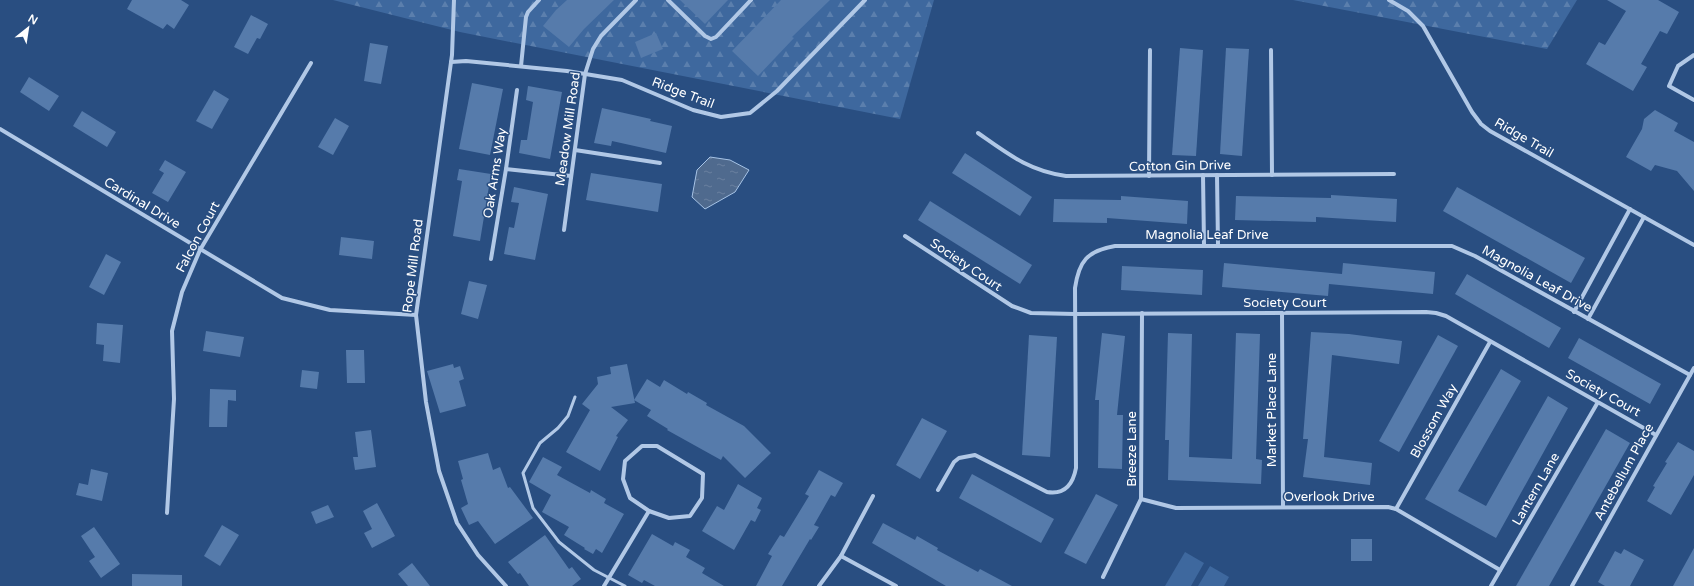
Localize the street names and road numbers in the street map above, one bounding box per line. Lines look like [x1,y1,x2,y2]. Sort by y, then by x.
street label: Meadow Mill Road [552,71,584,187]
street label: Ridge Trail [650,74,716,112]
street label: Ridge Trail [1492,115,1556,161]
street label: Oak Arms Way [480,127,510,219]
street label: Cotton Gin Drive [1129,157,1231,175]
street label: Cardinal Drive [101,174,183,232]
street label: Falcon Court [173,199,223,275]
street label: Rope Mill Road [399,218,427,314]
street label: Magnolia Leaf Drive [1145,227,1269,243]
street label: Society Court [927,235,1005,295]
street label: Magnolia Leaf Drive [1479,242,1595,316]
street label: Society Court [1243,295,1327,311]
street label: Market Place Lane [1264,353,1280,467]
street label: Society Court [1563,366,1643,420]
street label: Blossom Way [1407,381,1461,461]
street label: Breeze Lane [1124,411,1140,487]
street label: Antebellum Place [1591,421,1657,523]
street label: Lantern Lane [1509,450,1563,528]
street label: Overlook Drive [1283,489,1375,505]

